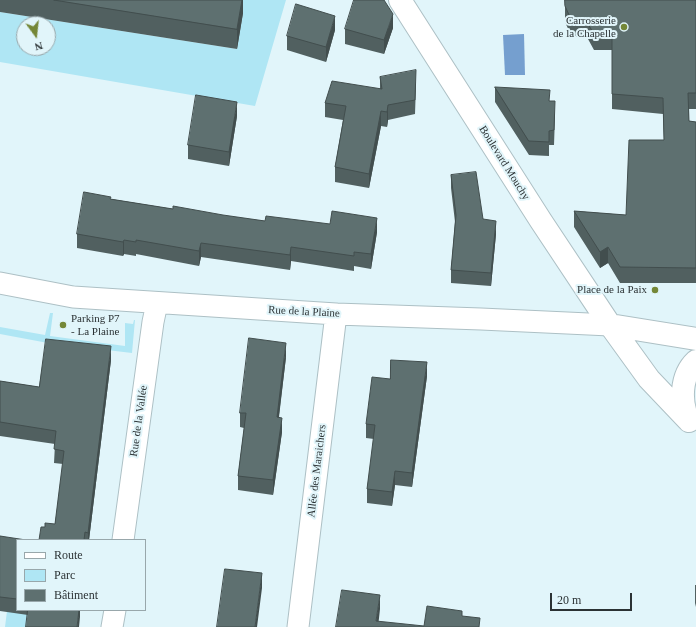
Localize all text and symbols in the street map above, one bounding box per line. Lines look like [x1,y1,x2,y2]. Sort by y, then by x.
place label: Carrosserie de la Chapelle [553,14,616,40]
north arrow [16,16,56,56]
marker: Carrosserie de la Chapelle [619,22,629,32]
text: N [33,40,44,53]
street label: Boulevard Mouchy [476,123,532,203]
place label: Place de la Paix [577,283,647,297]
marker: Place de la Paix [650,285,660,295]
street label: Rue de la Plaine [268,304,340,320]
place label: Parking P7 - La Plaine [71,312,120,338]
marker: Parking P7 - La Plaine [58,320,68,330]
street label: Rue de la Vallée [127,385,151,457]
street label: Allée des Maraichers [305,424,329,518]
legend [16,539,146,611]
text: Route [54,548,83,562]
text: Parc [54,568,75,582]
scale bar [552,585,634,611]
text: Bâtiment [54,588,98,602]
text: 20 m [557,593,581,607]

